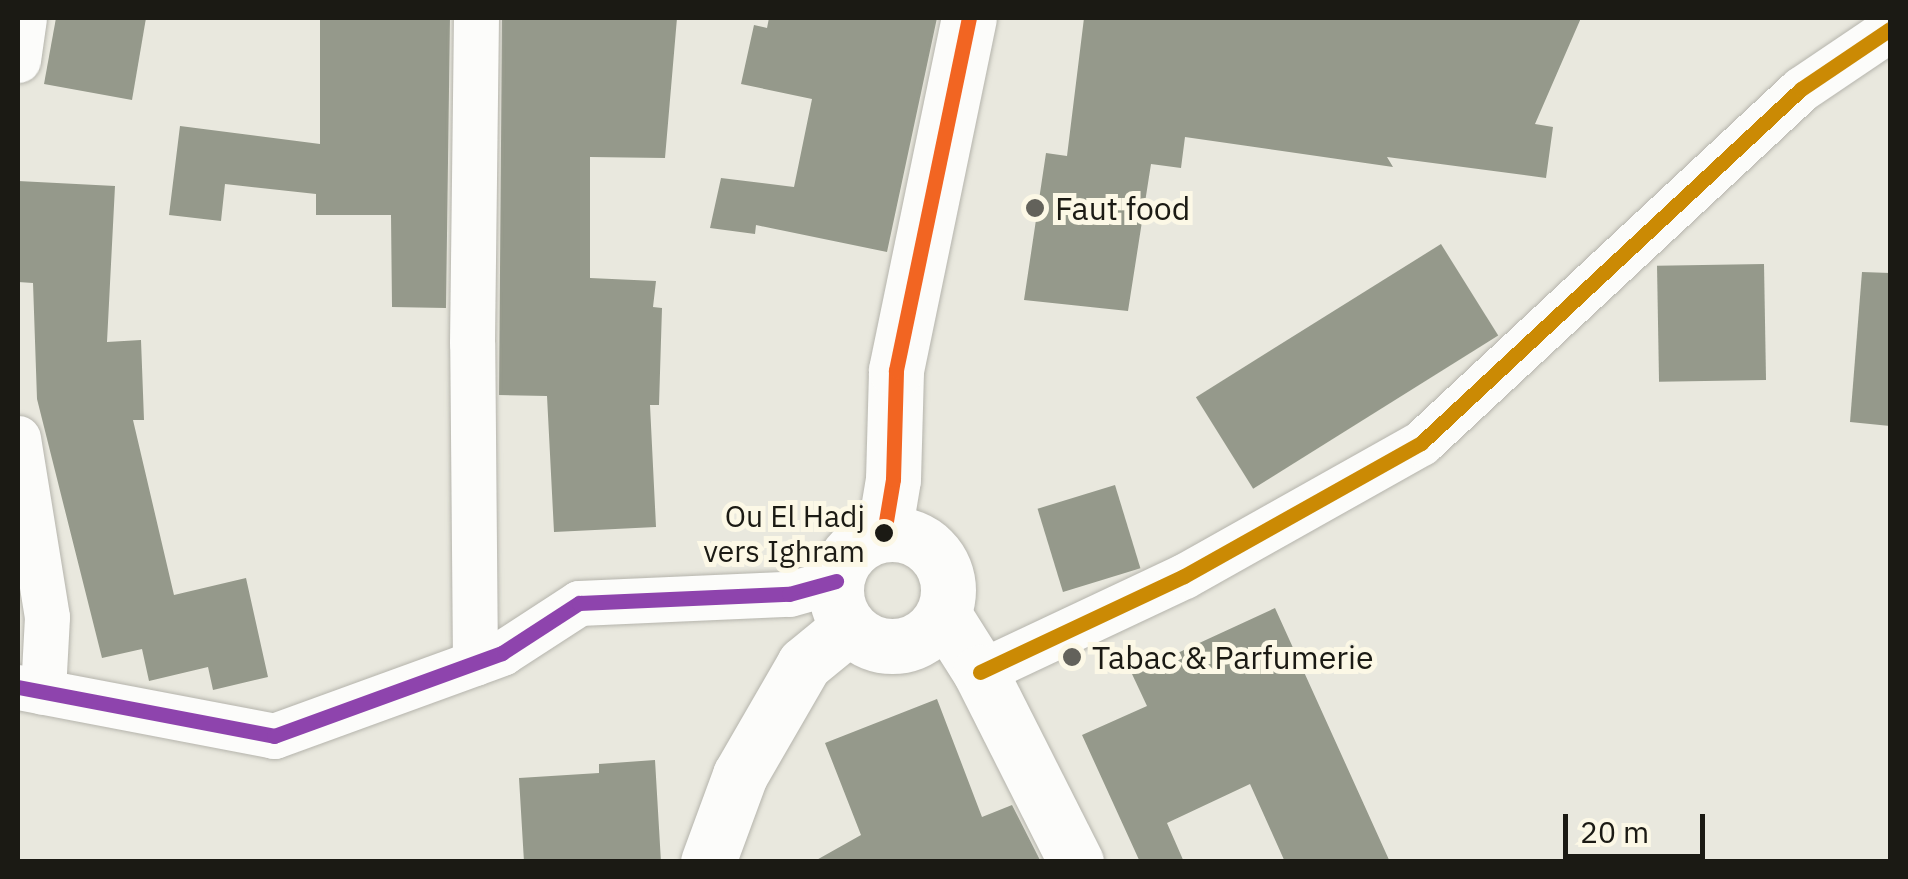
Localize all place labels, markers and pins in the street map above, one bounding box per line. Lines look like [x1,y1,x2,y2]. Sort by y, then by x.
place label: Faut food [1055,189,1190,227]
marker: Faut food [1024,197,1046,219]
place label: Ou El Hadj vers Ighram [703,498,865,568]
marker: Ou El Hadj vers Ighram [874,523,894,543]
place label: Tabac & Parfumerie [1092,638,1374,676]
marker: Tabac & Parfumerie [1061,646,1083,668]

